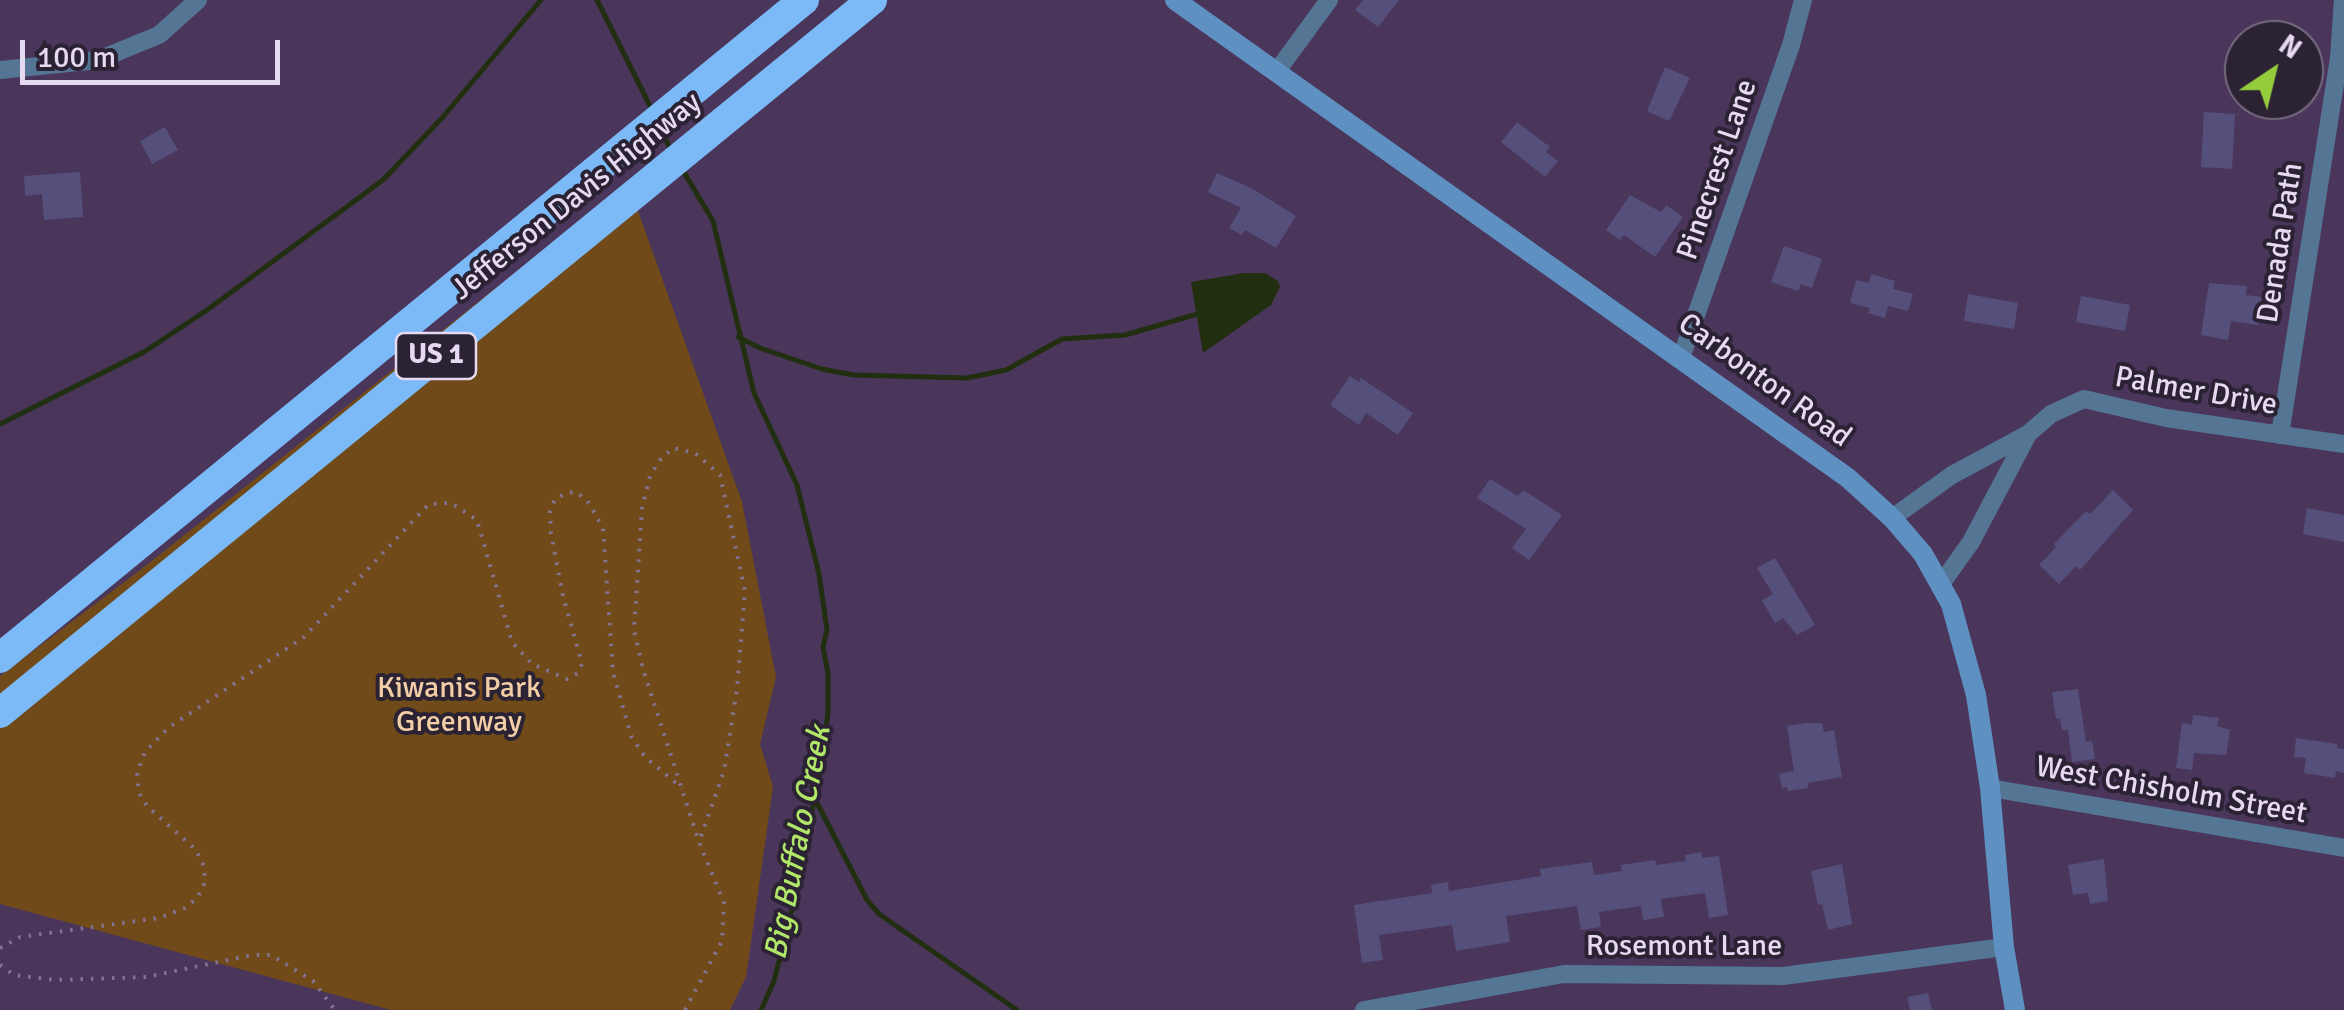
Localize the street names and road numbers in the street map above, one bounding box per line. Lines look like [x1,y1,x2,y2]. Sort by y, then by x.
street label: Pinecrest Lane [1670,75,1766,265]
street label: Jefferson Davis Highway [445,85,709,309]
street label: Denada Path [2251,160,2311,326]
street label: Carbonton Road [1671,306,1857,456]
road number: US 1 [396,333,476,379]
street label: Palmer Drive [2112,360,2280,424]
street label: West Chisholm Street [2033,749,2309,833]
street label: Rosemont Lane [1586,929,1782,965]

